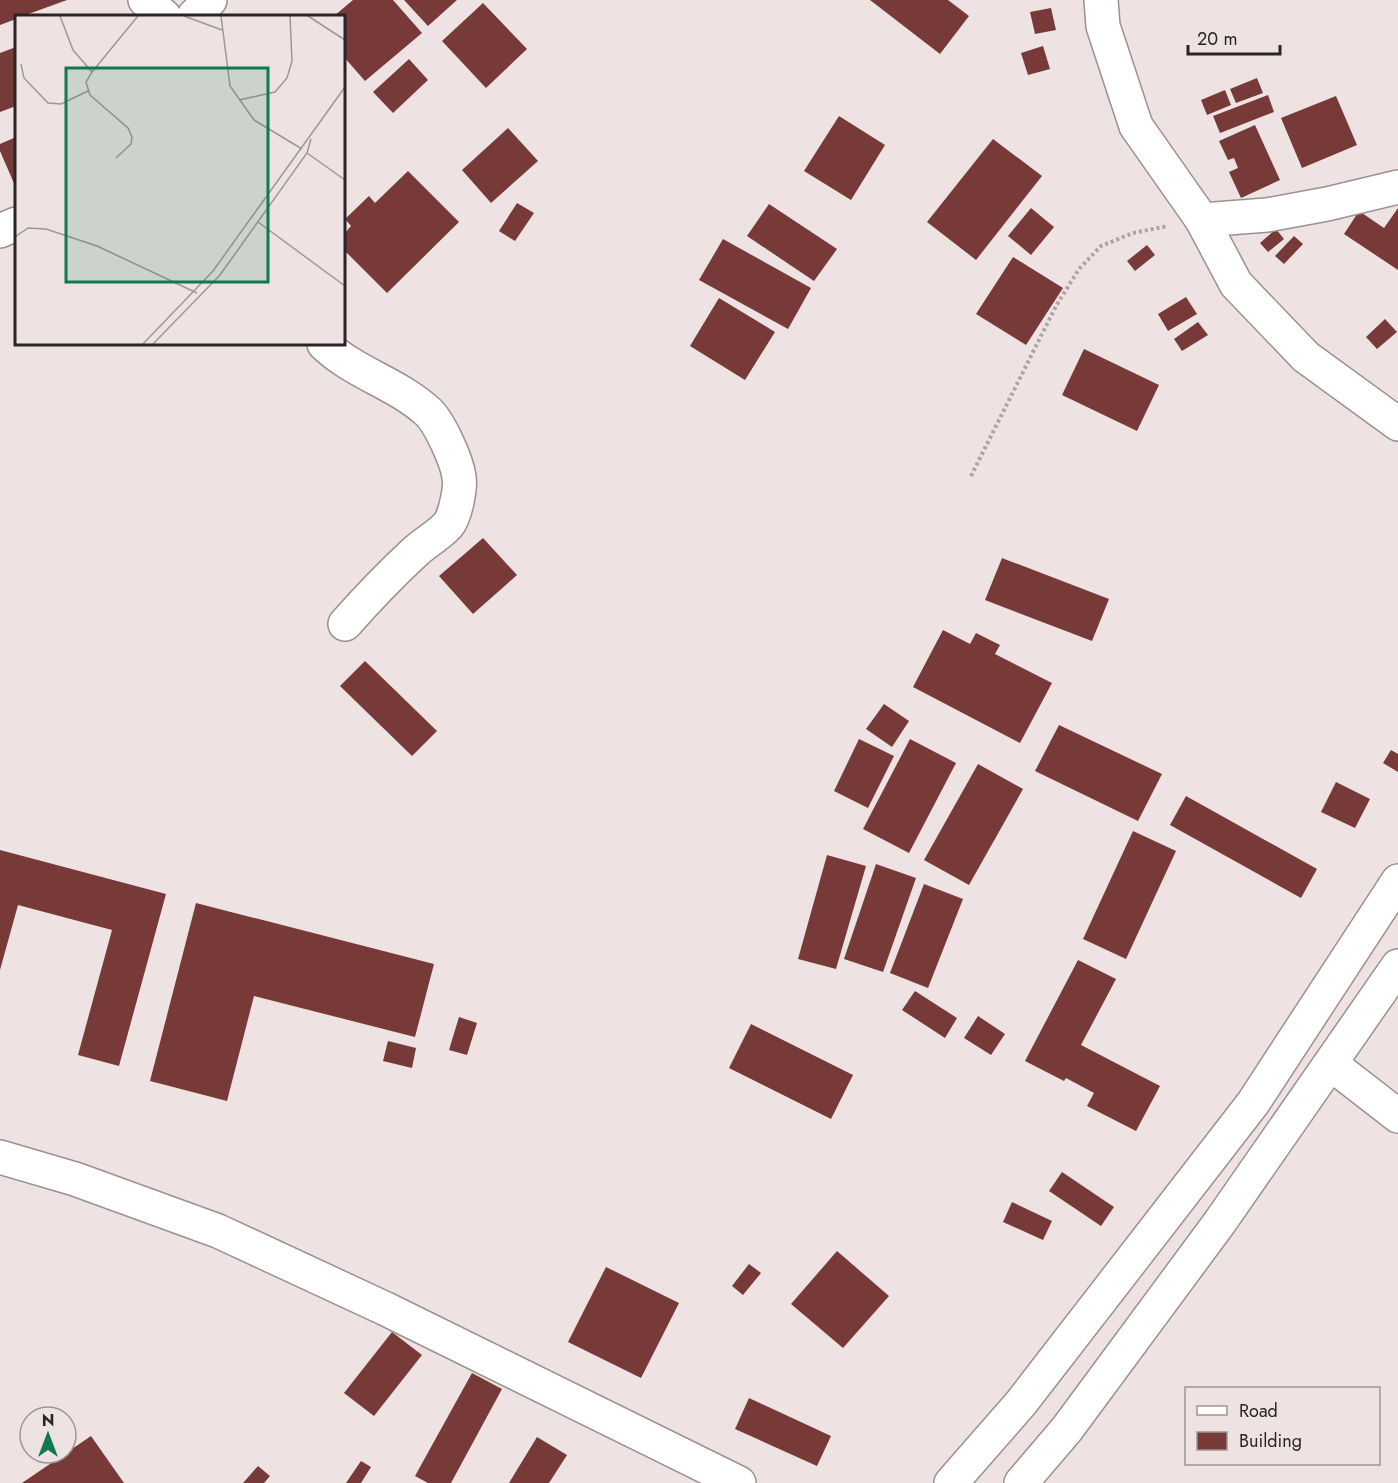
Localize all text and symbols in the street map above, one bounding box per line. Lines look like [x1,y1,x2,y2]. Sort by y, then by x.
inset map [15,15,345,345]
scale bar [1188,18,1280,56]
text: 20 m [1197,26,1237,52]
legend [1185,1387,1380,1465]
text: Road [1239,1398,1278,1424]
north arrow [18,1405,78,1465]
text: N [42,1409,54,1432]
text: Building [1239,1428,1302,1454]

